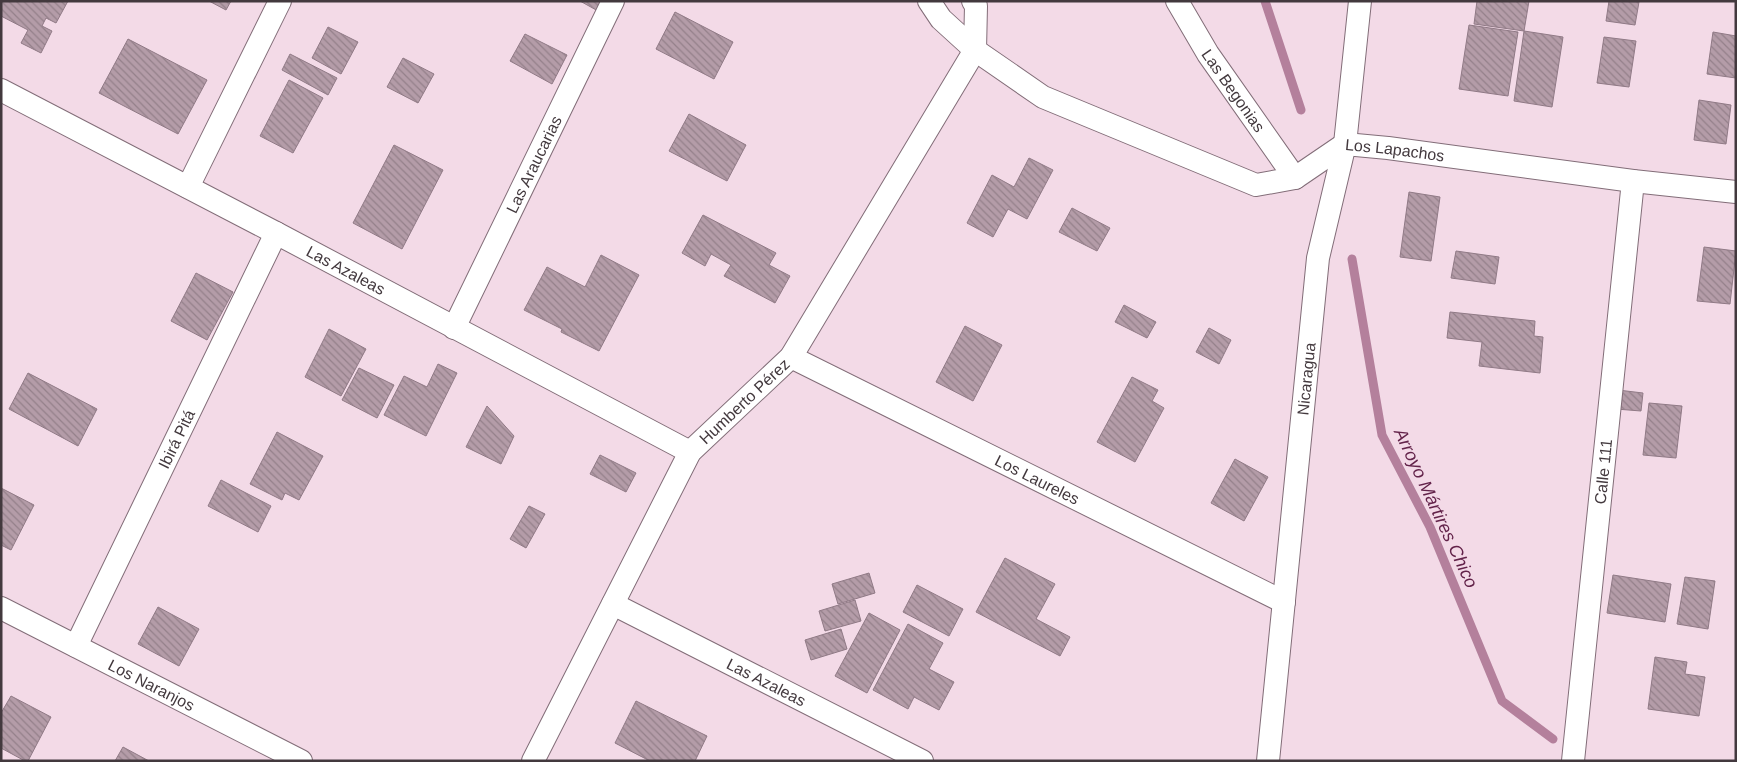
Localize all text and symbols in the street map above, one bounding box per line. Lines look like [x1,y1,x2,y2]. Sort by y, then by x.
street label: Las Begonias [1199,46,1268,135]
street label: Las Araucarias [503,113,564,216]
street label: Los Lapachos [1345,136,1445,164]
street label: Las Azaleas [304,242,388,298]
street label: Nicaragua [1294,342,1318,416]
street label: Humberto Pérez [696,355,792,447]
street label: Ibirá Pitá [155,407,198,471]
water label: Arroyo Mártires Chico [1390,424,1482,591]
street label: Calle 111 [1591,438,1615,505]
street label: Los Laureles [992,451,1082,507]
street label: Las Azaleas [724,655,809,709]
street label: Los Naranjos [106,656,197,714]

